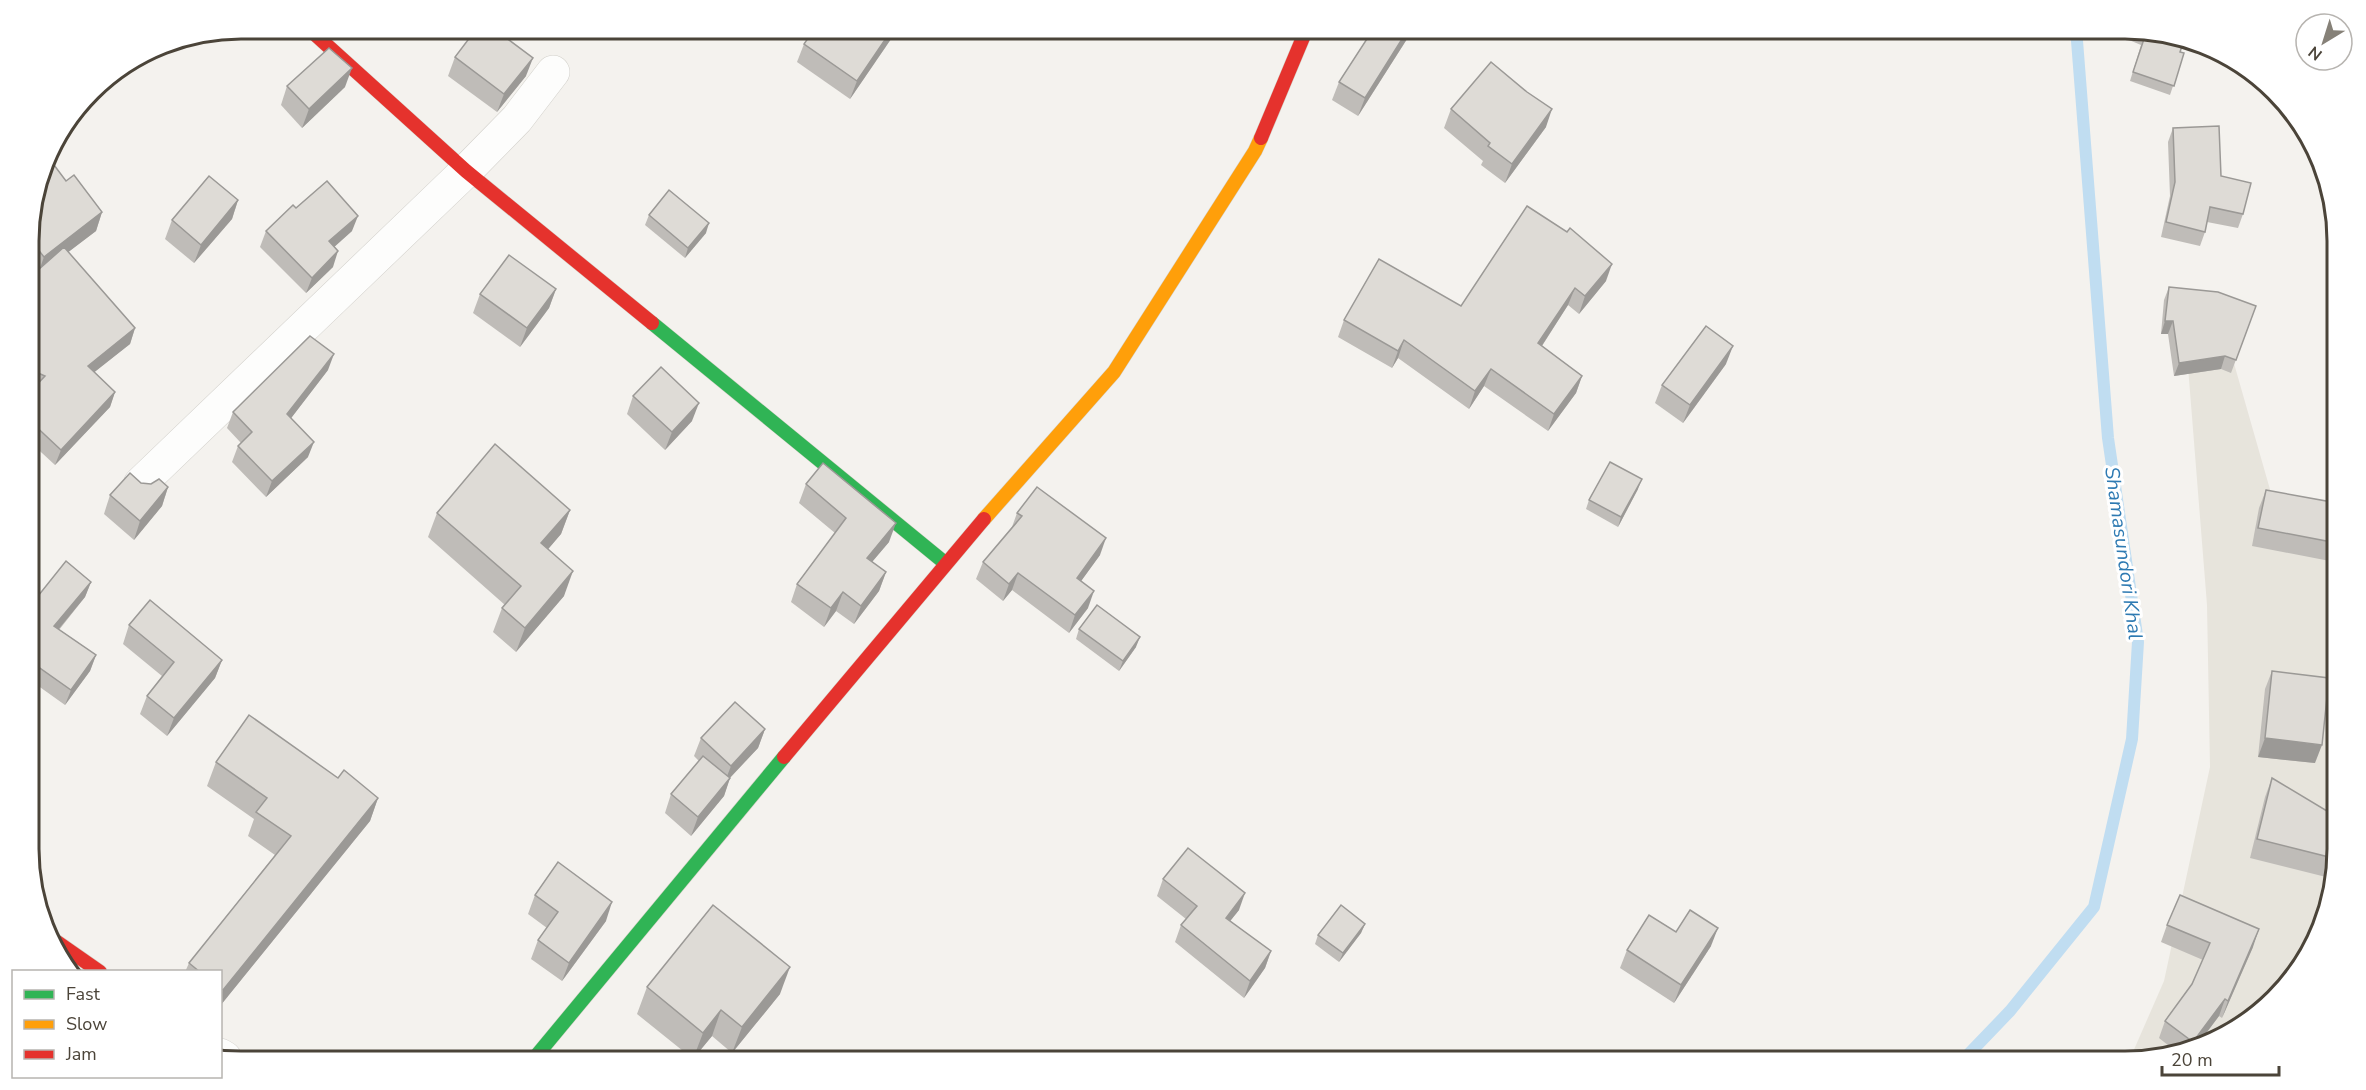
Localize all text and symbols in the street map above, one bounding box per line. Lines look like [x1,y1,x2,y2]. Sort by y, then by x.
north arrow [2294,12,2354,72]
text: N [2304,41,2327,65]
water label: Shamasundori Khal [2098,465,2149,641]
legend [12,970,222,1078]
text: Fast [66,982,101,1006]
text: Slow [66,1012,107,1036]
scale bar [2162,1039,2279,1077]
text: Jam [65,1042,97,1066]
text: 20 m [2171,1048,2213,1072]

